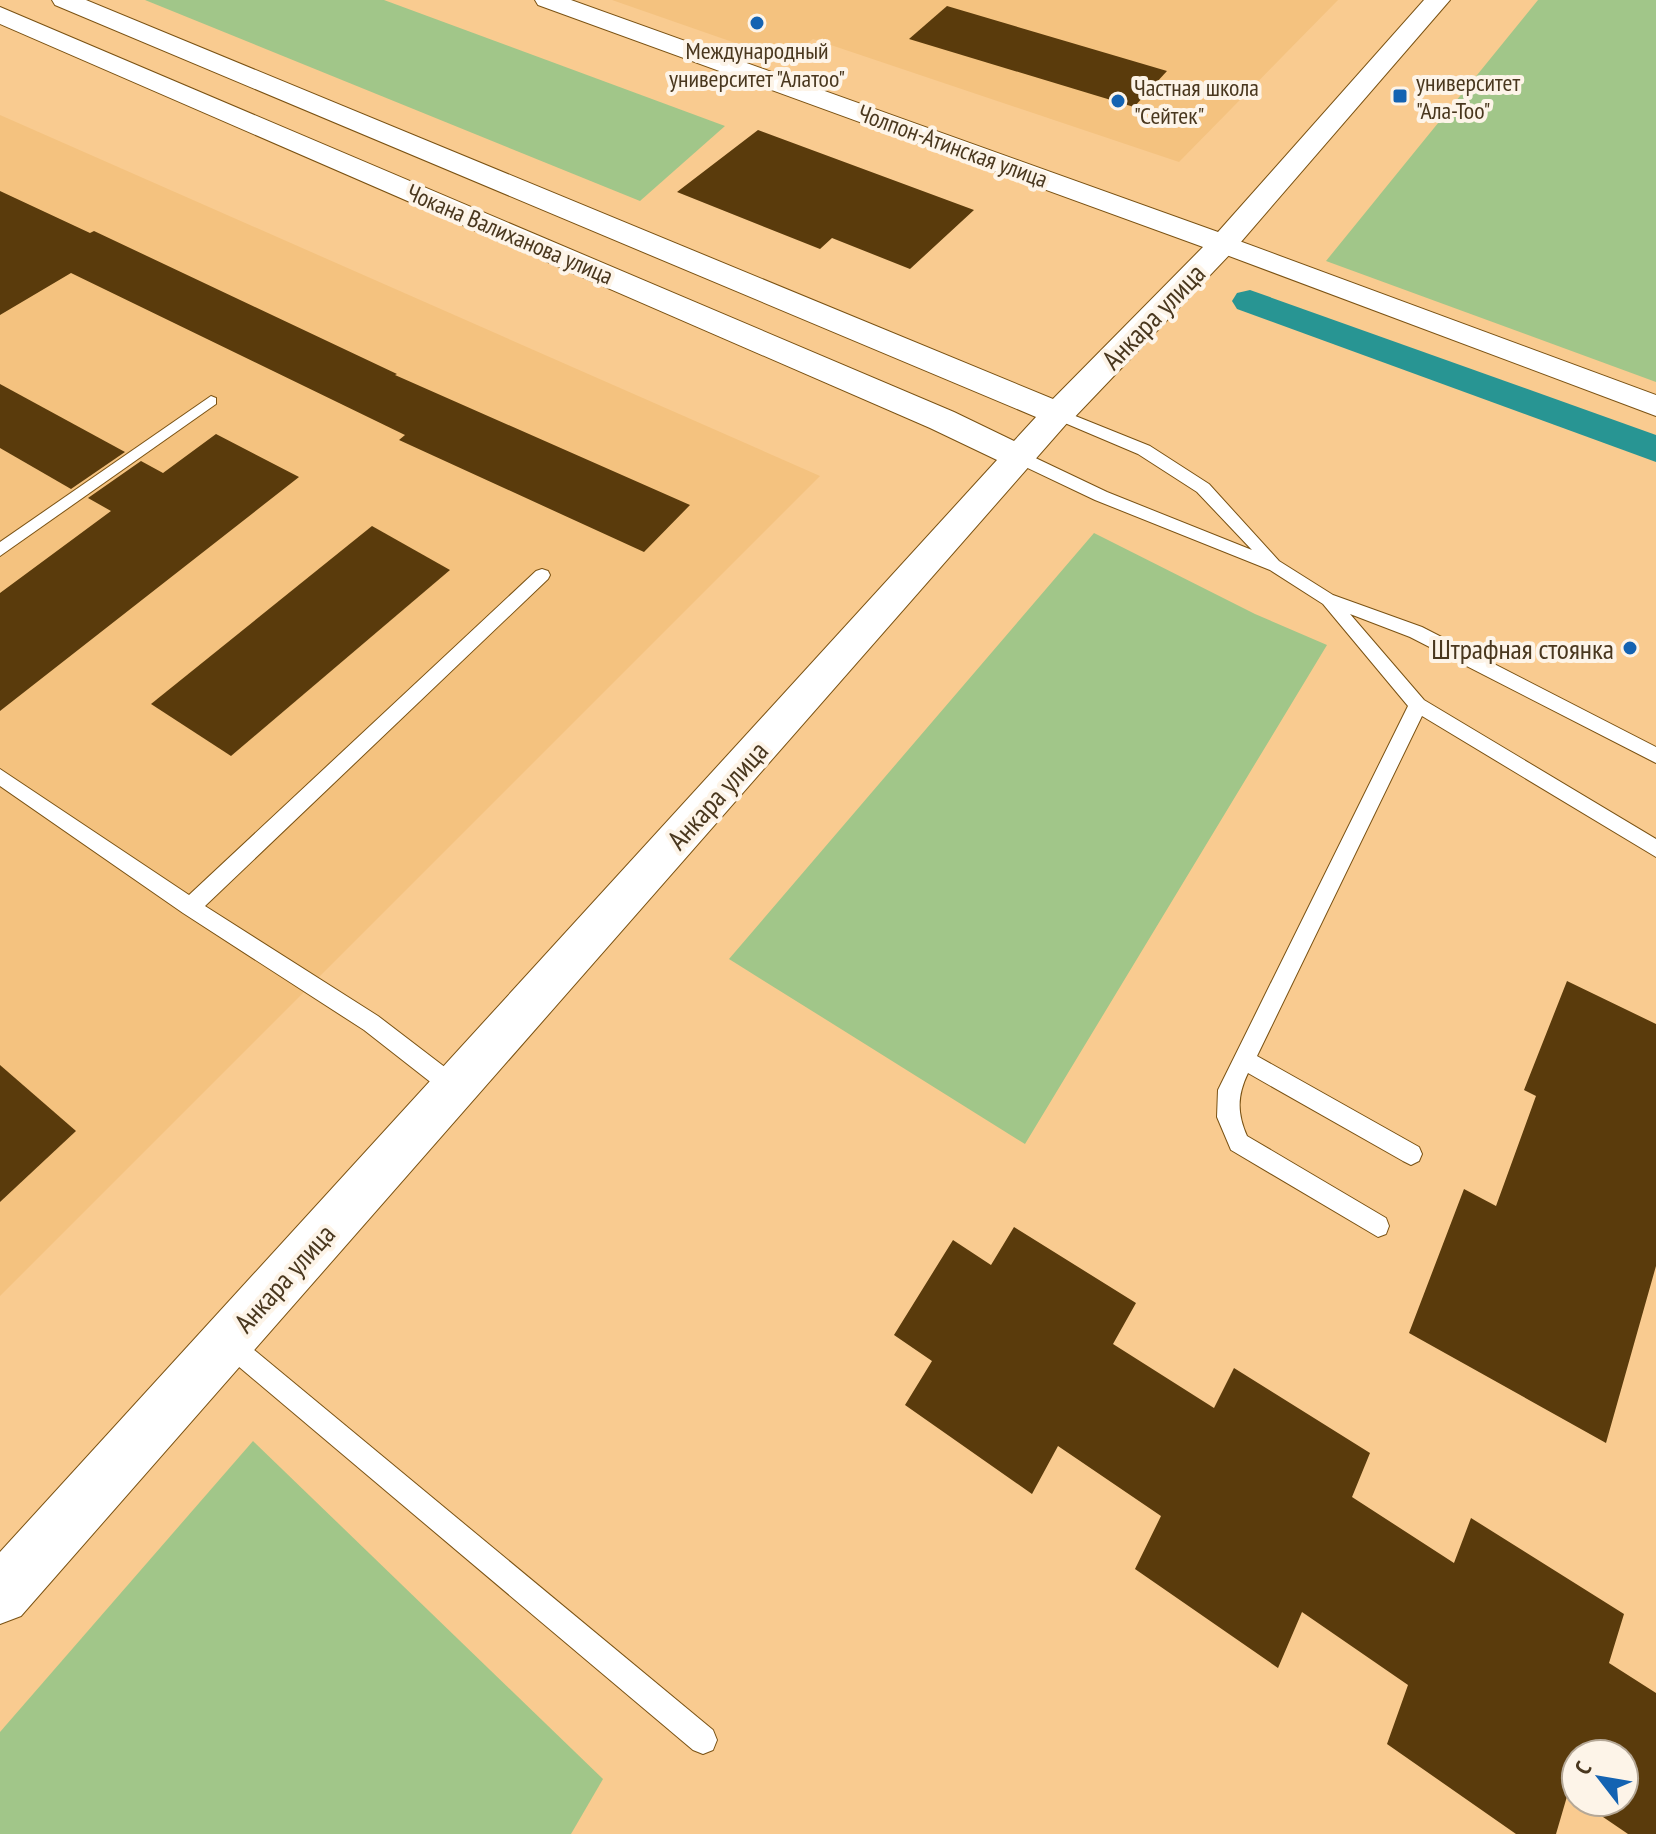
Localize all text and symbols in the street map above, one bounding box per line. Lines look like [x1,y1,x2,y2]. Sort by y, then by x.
marker: Международный университет "Алатоо" [748,14,766,32]
place label: Международный университет "Алатоо" [669,35,845,94]
place label: университет "Ала-Тоо" [1416,67,1520,126]
place label: Частная школа "Сейтек" [1134,72,1259,131]
marker: университет "Ала-Тоо" [1391,87,1409,105]
marker: Частная школа "Сейтек" [1109,92,1127,110]
street label: Чолпон-Атинская улица [854,97,1052,195]
street label: Чокана Валиханова улица [402,177,618,291]
street label: Анкара улица [1093,255,1213,377]
place label: Штрафная стоянка [1431,630,1614,667]
marker: Штрафная стоянка [1621,639,1639,657]
street label: Анкара улица [658,733,776,857]
street label: Анкара улица [225,1216,343,1340]
north arrow [1560,1738,1640,1818]
text: С [1568,1756,1597,1779]

